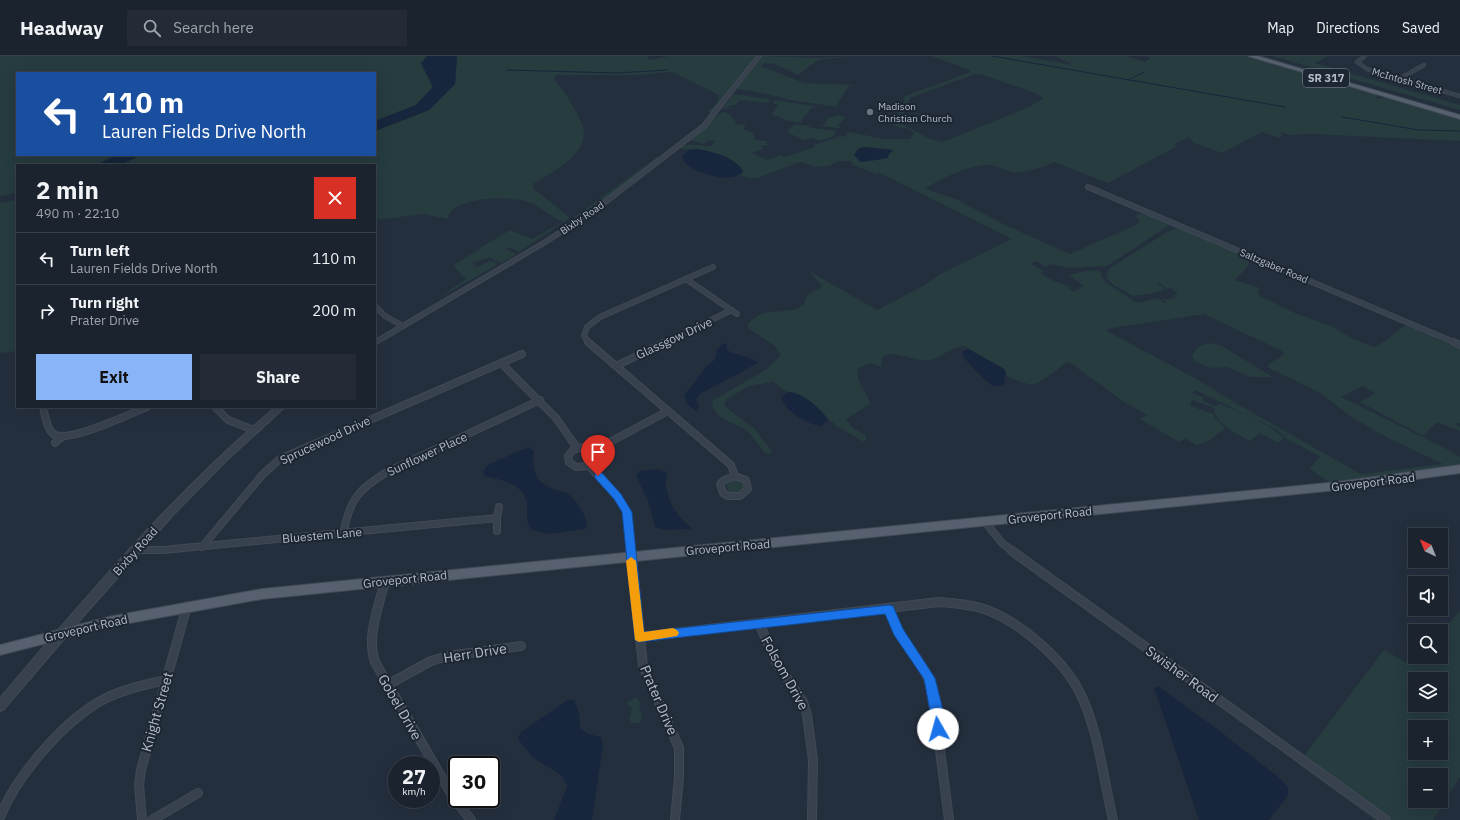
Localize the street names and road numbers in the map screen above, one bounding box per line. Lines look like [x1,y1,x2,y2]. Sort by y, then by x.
street label: McIntosh Street [1370,65,1444,97]
road number: SR 317 [1303,69,1349,87]
street label: Bixby Road [558,199,606,237]
street label: Saltzgaber Road [1238,246,1310,286]
street label: Glassgow Drive [634,314,715,362]
street label: Sprucewood Drive [277,412,373,467]
street label: Sunflower Place [384,429,470,479]
street label: Groveport Road [1330,469,1416,495]
street label: Groveport Road [1007,503,1093,527]
street label: Bixby Road [109,524,161,578]
street label: Bluestem Lane [281,524,363,546]
street label: Groveport Road [685,536,771,558]
street label: Groveport Road [362,567,448,591]
street label: Groveport Road [43,611,129,645]
street label: Folsom Drive [757,633,813,713]
street label: Herr Drive [442,639,508,667]
street label: Swisher Road [1142,642,1222,706]
street label: Prater Drive [636,662,682,738]
street label: Knight Street [137,670,177,754]
street label: Gobel Drive [374,671,426,743]

